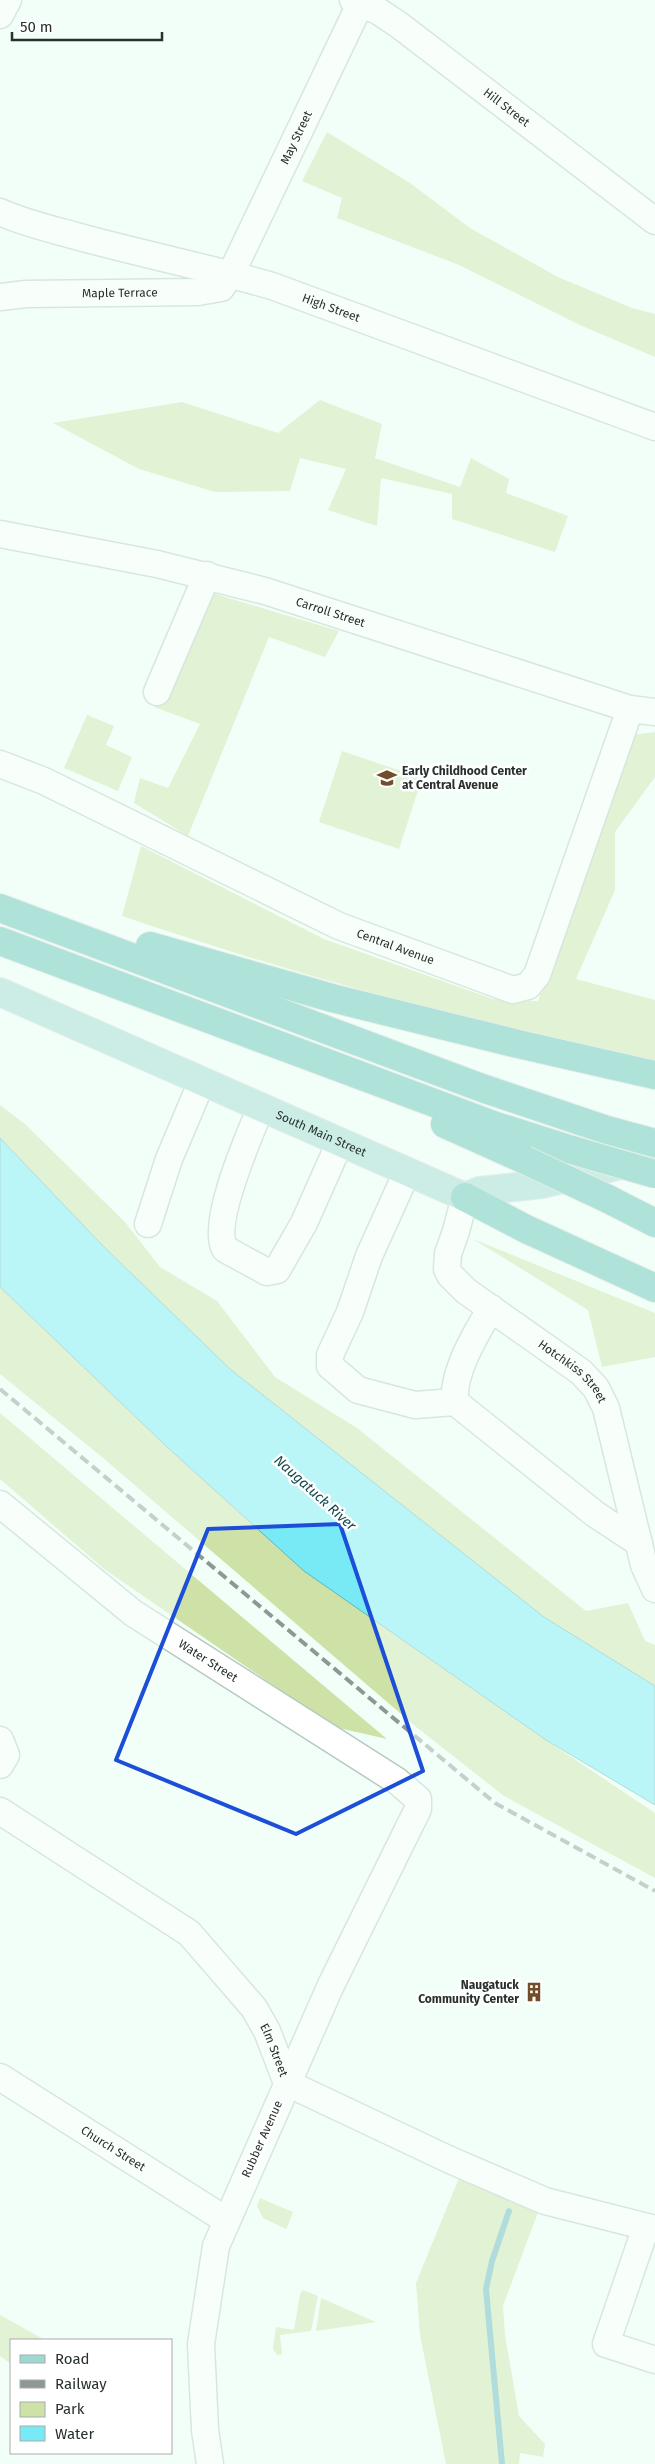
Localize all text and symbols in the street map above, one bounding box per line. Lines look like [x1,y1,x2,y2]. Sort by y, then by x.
scale bar [12,10,162,42]
text: 50 m [20,18,53,36]
street label: Hill Street [481,85,533,130]
street label: May Street [278,108,315,166]
street label: Maple Terrace [82,285,158,300]
street label: High Street [300,291,363,325]
street label: Carroll Street [294,594,368,630]
place label: Early Childhood Center at Central Avenue [402,764,527,792]
school or university icon: Early Childhood Center at Central Avenue [376,767,398,789]
street label: Central Avenue [355,926,436,967]
street label: South Main Street [274,1108,369,1160]
street label: Hotchkiss Street [535,1337,610,1406]
water label: Naugatuck River [271,1452,360,1535]
street label: Water Street [176,1637,241,1685]
place label: Naugatuck Community Center [418,1978,519,2006]
building icon: Naugatuck Community Center [523,1981,545,2003]
street label: Elm Street [257,2021,291,2079]
street label: Rubber Avenue [239,2098,285,2180]
street label: Church Street [78,2123,149,2175]
legend [10,2339,172,2454]
text: Road [55,2350,90,2368]
text: Railway [55,2375,107,2393]
text: Park [55,2400,85,2418]
text: Water [55,2425,94,2443]

